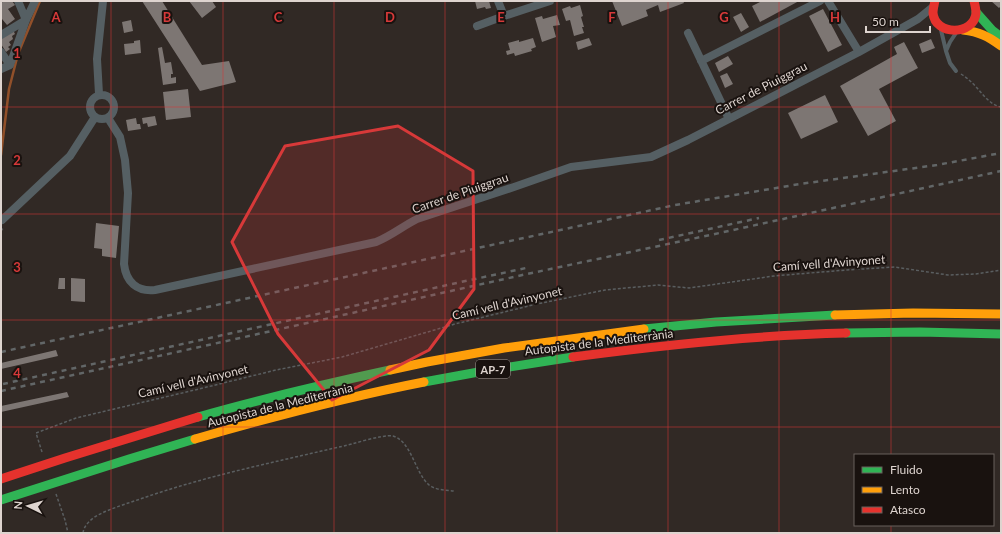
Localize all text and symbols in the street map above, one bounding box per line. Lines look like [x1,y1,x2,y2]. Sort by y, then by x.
scale bar [866,8,930,34]
text: A [50,9,61,25]
text: B [163,9,172,25]
text: C [274,9,283,25]
text: D [385,9,395,25]
text: E [497,9,505,25]
text: F [608,9,616,25]
text: G [719,9,729,25]
text: H [830,9,840,25]
text: 50 m [872,14,899,29]
text: 1 [13,45,21,61]
street label: Carrer de Piuiggrau [713,58,809,118]
text: 2 [13,152,21,168]
street label: Carrer de Piuiggrau [410,169,510,217]
street label: Camí vell d'Avinyonet [772,252,886,274]
text: 3 [13,259,21,275]
street label: Camí vell d'Avinyonet [451,283,564,323]
street label: Autopista de la Mediterrània [524,325,674,359]
road number: AP-7 [476,360,510,378]
street label: Camí vell d'Avinyonet [137,361,250,401]
text: 4 [13,365,21,381]
street label: Autopista de la Mediterrània [206,380,354,430]
legend [854,454,994,526]
text: Fluido [890,462,923,477]
text: Lento [890,482,920,497]
north arrow [8,486,48,526]
text: N [11,500,24,510]
text: Atasco [890,502,926,517]

